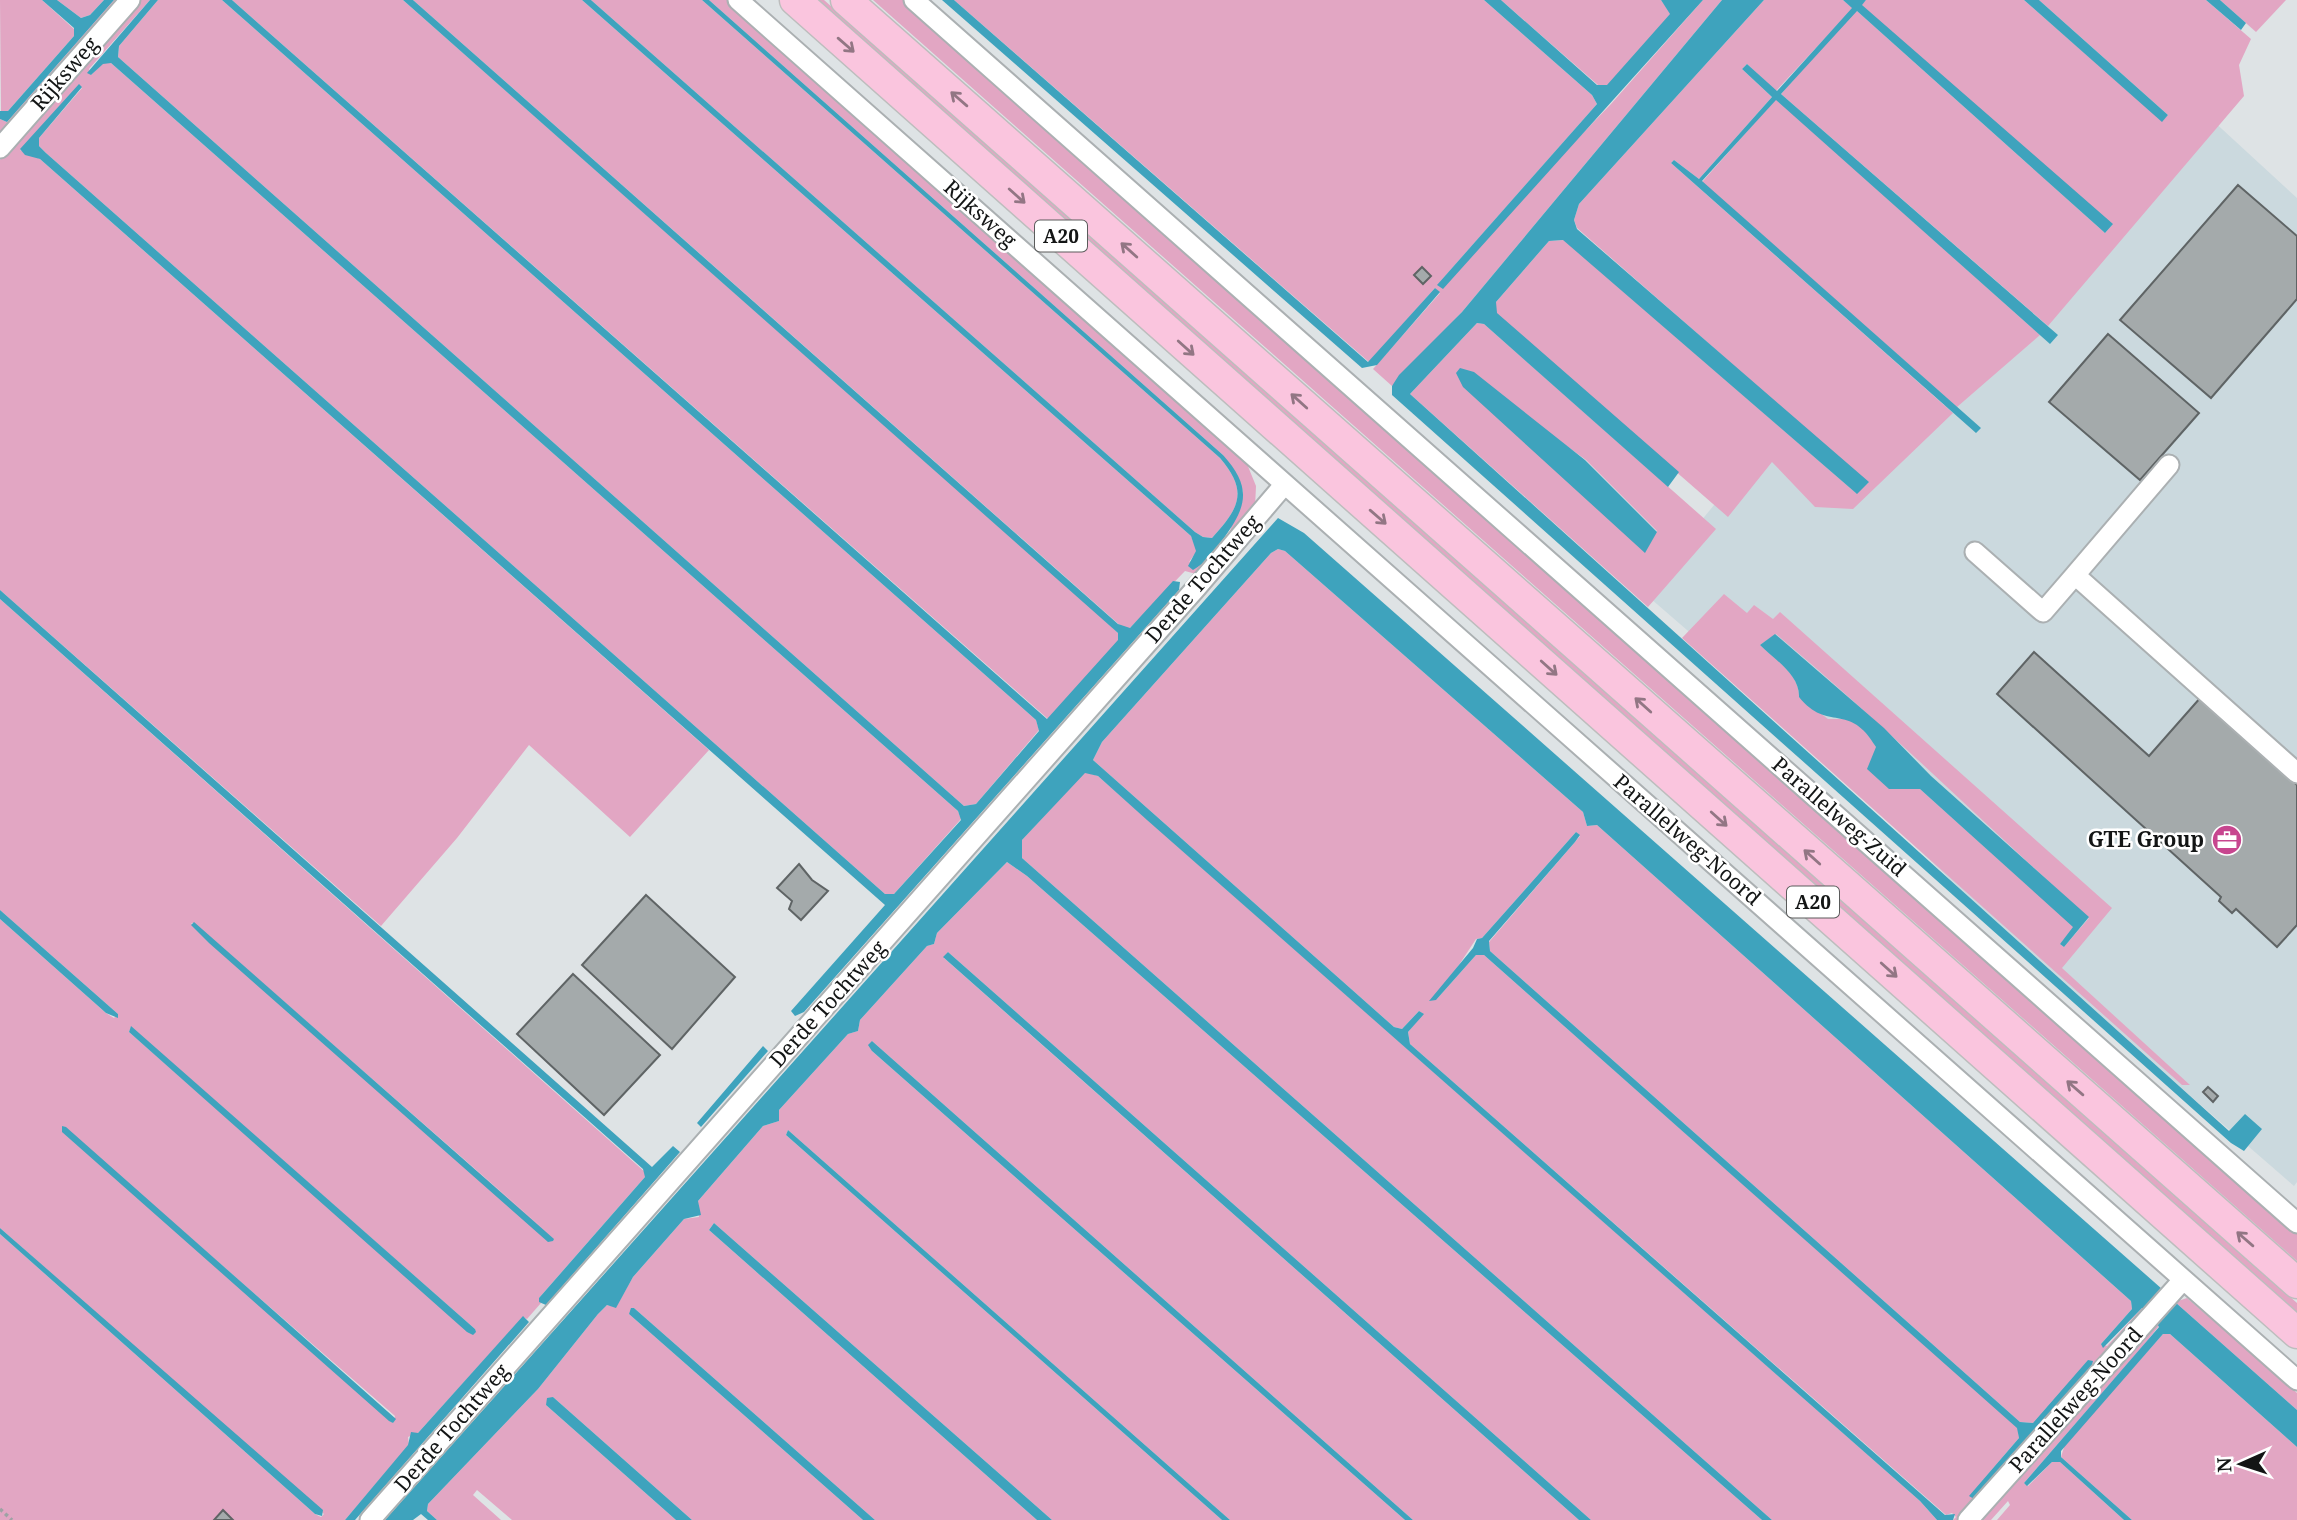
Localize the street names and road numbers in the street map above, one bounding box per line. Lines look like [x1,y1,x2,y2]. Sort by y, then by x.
street label: Rijksweg [24,30,105,116]
street label: Rijksweg [938,173,1024,254]
road number: A20 [1035,220,1087,252]
street label: Derde Tochtweg [1139,508,1266,649]
street label: Parallelweg-Zuid [1767,750,1913,882]
street label: Parallelweg-Noord [1608,767,1767,911]
road number: A20 [1787,887,1839,918]
street label: Derde Tochtweg [763,933,892,1073]
street label: Parallelweg-Noord [2002,1320,2148,1478]
street label: Derde Tochtweg [388,1357,515,1498]

